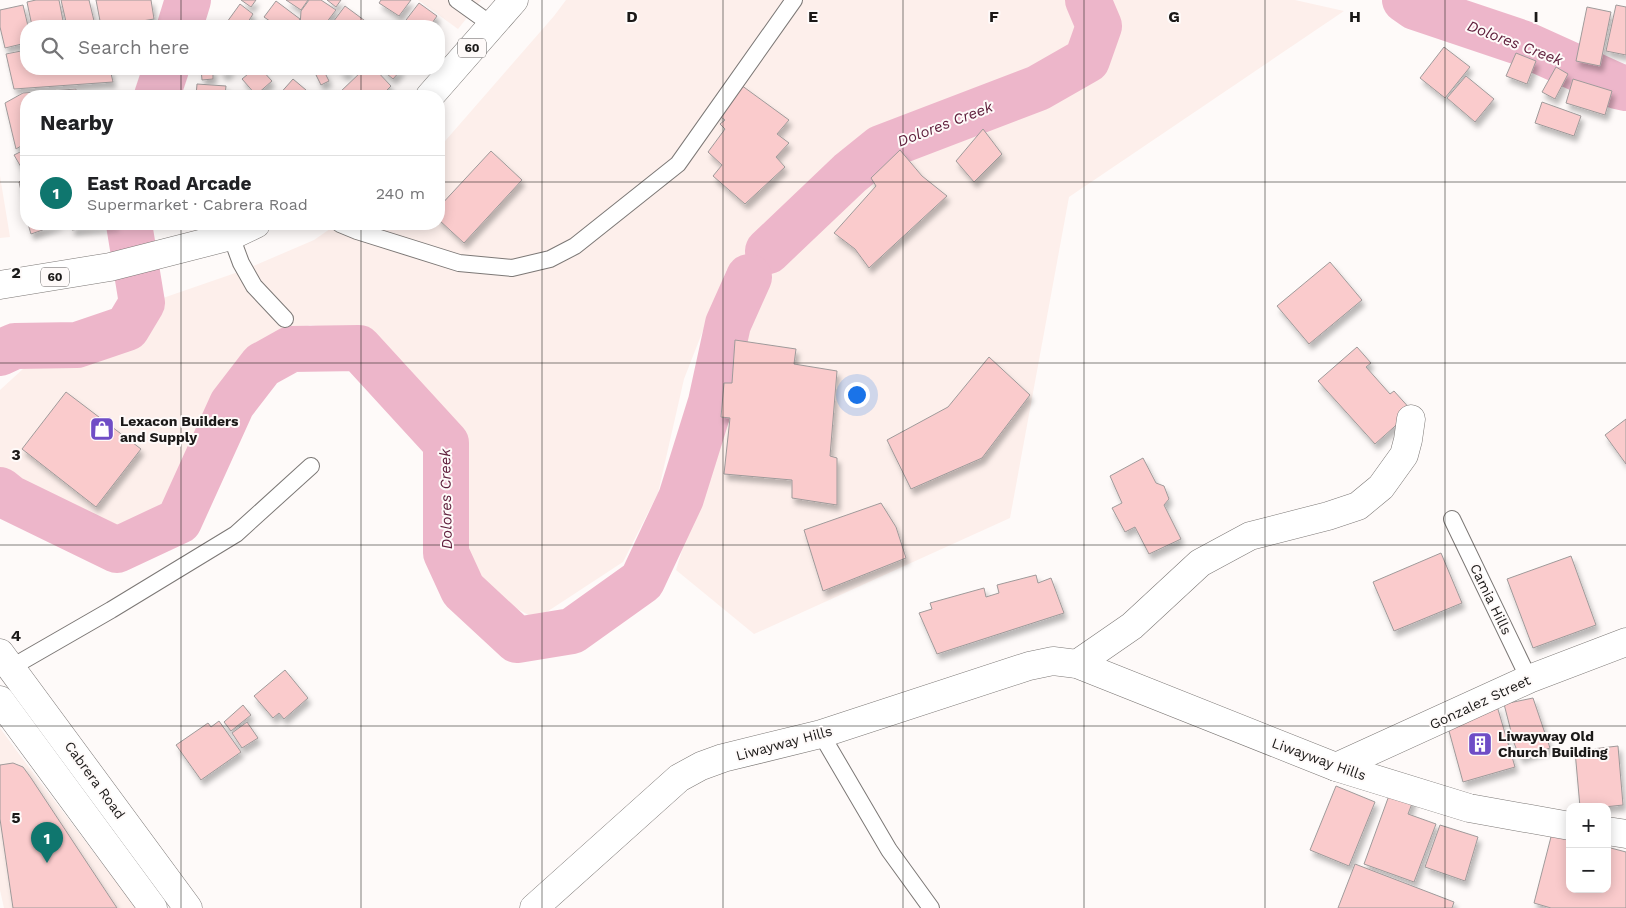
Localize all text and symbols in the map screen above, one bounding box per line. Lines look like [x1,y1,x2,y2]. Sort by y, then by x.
text: D [626,7,638,26]
text: E [808,7,818,26]
text: F [989,7,999,26]
text: G [1168,7,1180,26]
text: H [1349,7,1361,26]
text: I [1533,7,1539,26]
water label: Dolores Creek [1465,17,1566,70]
search box [20,20,445,75]
icon: search [38,34,66,62]
text: Search here [78,36,189,59]
road number: 60 [458,38,486,58]
water label: Dolores Creek [895,97,996,150]
text: Nearby [40,110,113,135]
text: East Road Arcade [87,172,252,195]
text: 1 [53,184,59,203]
text: 240 m [376,184,425,203]
text: Supermarket · Cabrera Road [87,195,308,214]
text: 2 [11,263,21,282]
road number: 60 [41,268,69,286]
your location [844,382,870,408]
place label: Lexacon Builders and Supply [120,413,239,445]
shop icon: Lexacon Builders and Supply [89,416,115,442]
text: 3 [11,445,21,464]
water label: Dolores Creek [436,448,456,549]
street label: Camia Hills [1467,561,1515,637]
text: 4 [11,626,21,645]
street label: Gonzalez Street [1427,672,1533,732]
street label: Liwayway Hills [734,722,834,764]
place label: Liwayway Old Church Building [1498,728,1608,760]
building icon: Liwayway Old Church Building [1467,731,1493,757]
street label: Liwayway Hills [1270,735,1368,783]
street label: Cabrera Road [62,738,128,822]
map controls [1566,803,1611,893]
button: + [1566,803,1611,848]
text: 5 [11,808,21,827]
pin: 1 [31,822,63,863]
button: − [1566,848,1611,893]

